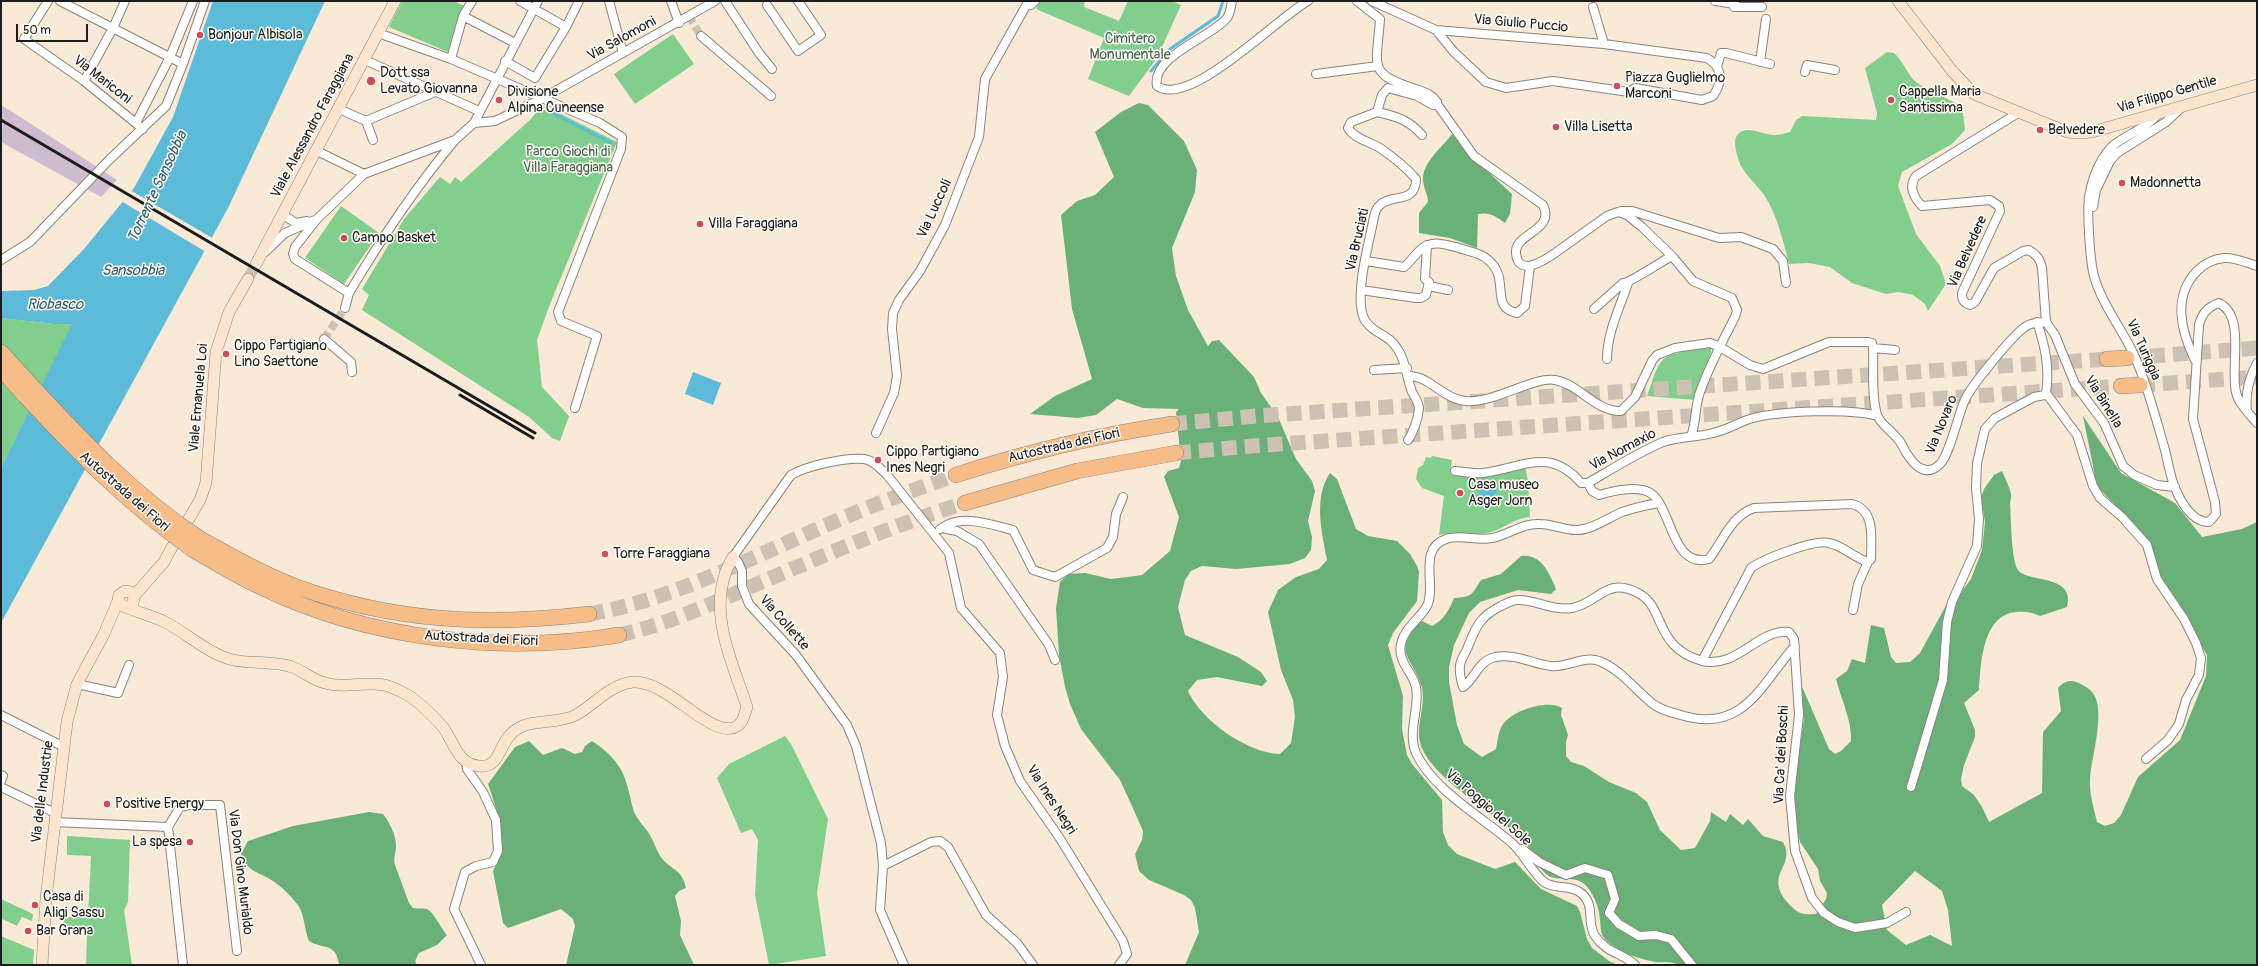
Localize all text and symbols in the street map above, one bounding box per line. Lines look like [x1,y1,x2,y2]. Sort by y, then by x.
street label: Via Giulio Puccio [1473,12,1569,36]
street label: Via Salomoni [585,13,659,65]
scale bar [18,16,90,42]
text: 50 m [23,23,51,38]
place label: Bonjour Albisola [208,27,302,43]
marker: Bonjour Albisola [195,30,205,40]
park label: Cimitero Monumentale [1089,31,1171,64]
street label: Viale Alessandro Faraggiana [268,51,358,201]
street label: Via Mariconi [69,52,135,108]
place label: Dott.ssa Levato Giovanna [380,65,477,98]
place label: Piazza Guglielmo Marconi [1625,70,1725,102]
street label: Via Filippo Gentile [2115,73,2219,117]
marker: Dott.ssa Levato Giovanna [365,75,377,87]
marker: Piazza Guglielmo Marconi [1612,81,1622,91]
place label: Divisione Alpina Cuneense [507,84,604,116]
place label: Cappella Maria Santissima [1899,84,1981,116]
marker: Divisione Alpina Cuneense [494,95,504,105]
marker: Cappella Maria Santissima [1886,95,1896,105]
place label: Villa Lisetta [1564,119,1632,135]
marker: Villa Lisetta [1551,122,1561,132]
place label: Belvedere [2048,122,2105,138]
marker: Belvedere [2035,125,2045,135]
water label: Torrente Sansobbia [124,128,192,246]
park label: Parco Giochi di Villa Faraggiana [523,144,613,176]
place label: Madonnetta [2130,175,2201,191]
street label: Via Luccoli [914,177,956,241]
marker: Madonnetta [2117,178,2127,188]
street label: Via Bruciati [1343,207,1373,273]
street label: Via Belvedere [1945,213,1991,291]
place label: Villa Faraggiana [708,216,798,232]
marker: Villa Faraggiana [695,219,705,229]
place label: Campo Basket [352,230,436,246]
marker: Campo Basket [339,233,349,243]
water label: Sansobbia [102,262,164,280]
water label: Riobasco [27,296,83,314]
street label: Via Turiggia [2122,317,2164,383]
place label: Cippo Partigiano Lino Saettone [234,338,327,370]
street label: Viale Emanuela Loi [186,343,212,453]
marker: Cippo Partigiano Lino Saettone [221,349,231,359]
street label: Via Binella [2080,373,2126,431]
street label: Via Novaro [1923,393,1961,457]
street label: Autostrada dei Fiori [1007,425,1121,467]
street label: Via Nomaxio [1587,425,1659,475]
place label: Cippo Partigiano Ines Negri [886,444,979,476]
street label: Autostrada dei Fiori [76,448,172,536]
marker: Cippo Partigiano Ines Negri [873,455,883,465]
place label: Casa museo Asger Jorn [1468,477,1539,510]
marker: Casa museo Asger Jorn [1455,488,1465,498]
place label: Torre Faraggiana [613,546,710,562]
marker: Torre Faraggiana [600,549,610,559]
street label: Via Collette [755,592,813,654]
street label: Autostrada dei Fiori [424,628,538,650]
street label: Via Ca' dei Boschi [1771,705,1793,805]
street label: Via delle Industrie [28,740,58,844]
street label: Via Ines Negri [1022,762,1080,838]
street label: Via Poggio del Sole [1441,766,1535,850]
place label: Positive Energy [115,796,204,812]
marker: Positive Energy [102,799,112,809]
street label: Via Don Gino Murialdo [224,808,256,936]
place label: La spesa [132,834,182,850]
marker: La spesa [185,837,195,847]
place label: Casa di Aligi Sassu [43,889,104,922]
marker: Casa di Aligi Sassu [30,900,40,910]
place label: Bar Grana [36,923,93,939]
marker: Bar Grana [23,926,33,936]

